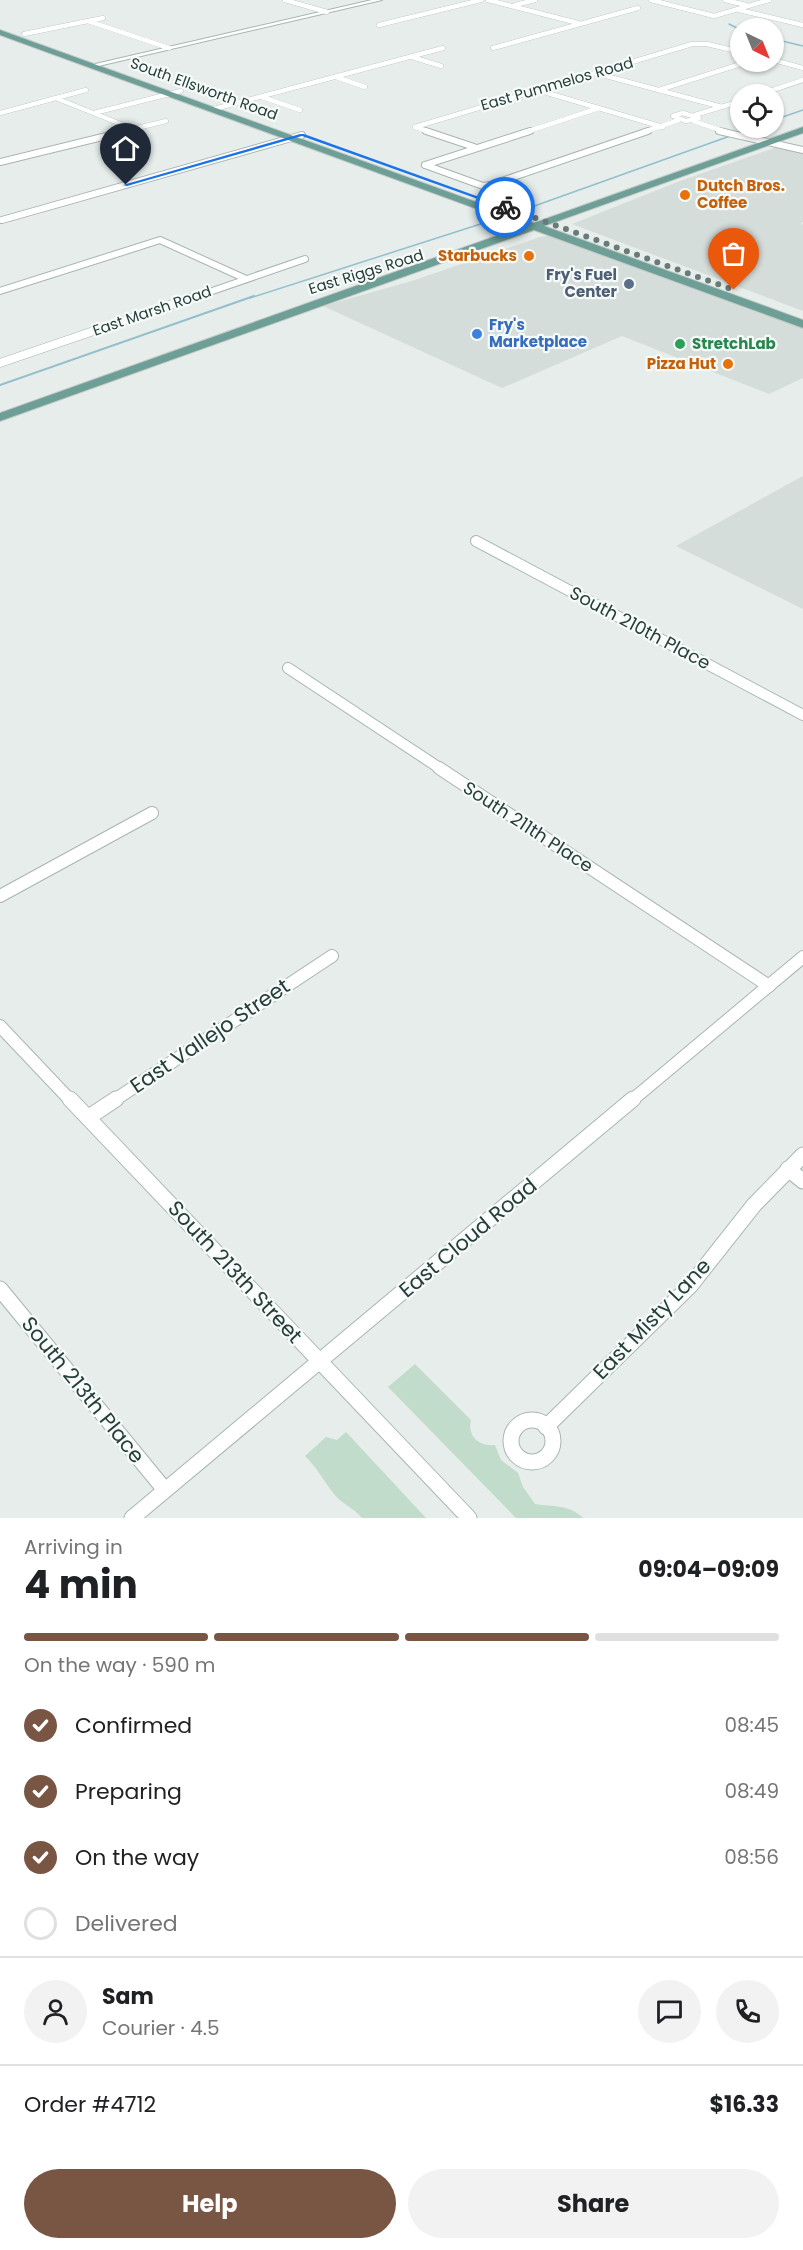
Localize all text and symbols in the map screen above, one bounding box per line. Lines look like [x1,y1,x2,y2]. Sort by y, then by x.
north arrow [730,18,784,72]
map controls [730,18,784,138]
street label: South Ellsworth Road [127,52,281,125]
street label: East Pummelos Road [478,52,636,115]
button: locate [730,84,784,138]
pin [100,123,151,185]
icon: home [109,132,142,165]
place label: Dutch Bros. Coffee [697,175,785,213]
courier [475,177,535,237]
marker: Dutch Bros. Coffee [678,188,692,202]
icon: bike [489,191,522,224]
pin [708,228,759,290]
icon: bag [717,237,750,270]
street label: East Riggs Road [306,244,426,299]
place label: Starbucks [438,245,517,266]
marker: Starbucks [522,249,536,263]
place label: Fry's Fuel Center [546,264,618,302]
marker: Fry's Fuel Center [622,277,636,291]
street label: East Marsh Road [90,280,214,341]
place label: Fry's Marketplace [489,314,587,352]
marker: Fry's Marketplace [470,327,484,341]
place label: StretchLab [692,333,776,354]
marker: StretchLab [673,337,687,351]
place label: Pizza Hut [647,353,716,374]
marker: Pizza Hut [721,357,735,371]
street label: South 210th Place [566,580,715,675]
street label: South 211th Place [458,775,598,878]
street label: East Vallejo Street [124,971,295,1100]
street label: East Cloud Road [393,1171,543,1304]
street label: South 213th Street [162,1194,309,1349]
street label: East Misty Lane [586,1252,717,1386]
street label: South 213th Place [15,1310,152,1469]
text: Arriving in [24,1533,123,1561]
text: 09:04–09:09 [638,1554,779,1585]
text: 4 min [24,1557,138,1612]
text: On the way · 590 m [24,1651,215,1679]
icon: check [24,1709,57,1742]
text: Confirmed [75,1710,192,1741]
text: 08:45 [724,1711,779,1739]
icon: check [24,1775,57,1808]
text: Preparing [75,1776,182,1807]
text: 08:49 [724,1777,779,1805]
icon: check [24,1841,57,1874]
text: On the way [75,1842,199,1873]
text: 08:56 [724,1843,779,1871]
text: Delivered [75,1908,178,1939]
button: person [24,1980,87,2043]
button: chat [638,1980,701,2043]
button: phone [716,1980,779,2043]
text: Sam [102,1981,154,2012]
text: Courier · 4.5 [102,2014,220,2042]
text: Order #4712 [24,2089,156,2120]
text: $16.33 [709,2089,779,2120]
button: Help [24,2169,396,2238]
button: Share [408,2169,779,2238]

